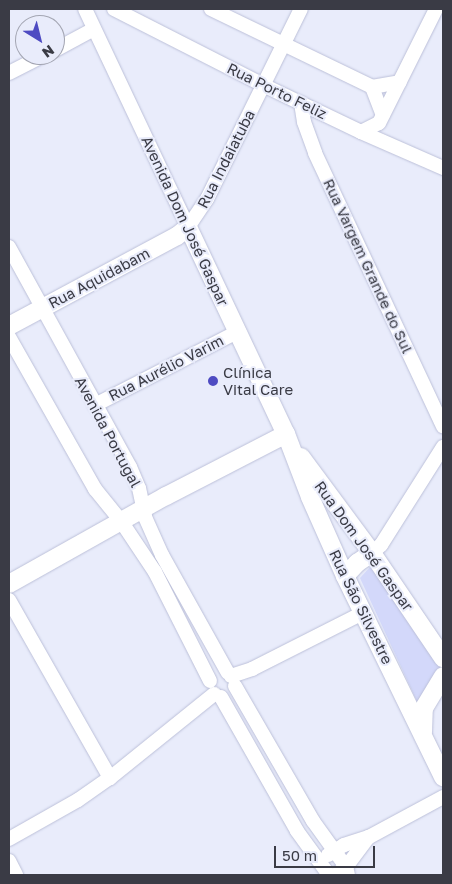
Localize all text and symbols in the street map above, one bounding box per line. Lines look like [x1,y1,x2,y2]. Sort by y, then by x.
north arrow [15,15,65,65]
text: N [39,42,58,62]
street label: Rua Porto Feliz [224,59,330,123]
street label: Rua Indaiatuba [193,107,259,211]
street label: Avenida Dom José Gaspar [138,133,232,309]
street label: Rua Vargem Grande do Sul [320,176,416,356]
street label: Rua Aquidabam [45,244,153,312]
street label: Rua Aurélio Varim [105,331,227,405]
place label: Clínica Vital Care [223,363,293,398]
street label: Avenida Portugal [71,373,145,491]
marker: Clínica Vital Care [207,375,219,387]
street label: Rua Dom José Gaspar [311,478,417,614]
street label: Rua São Silvestre [325,547,397,667]
scale bar [277,836,378,868]
text: 50 m [282,846,317,864]

